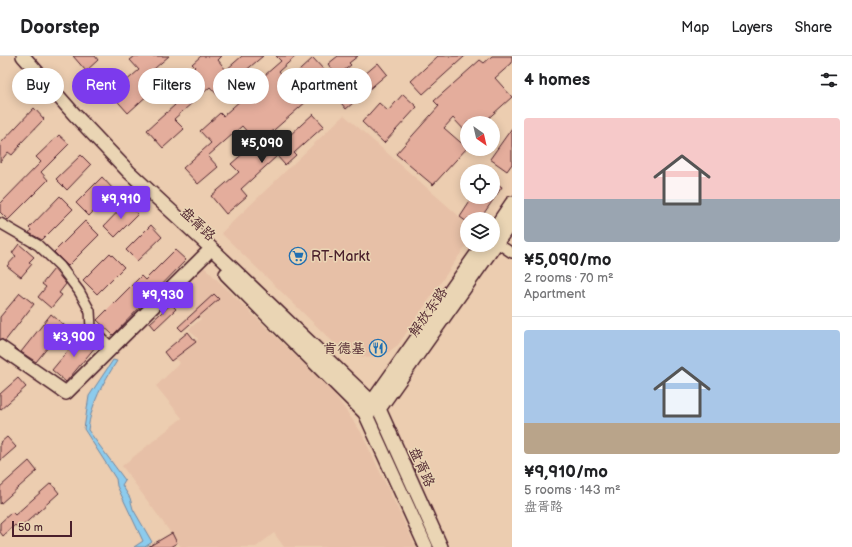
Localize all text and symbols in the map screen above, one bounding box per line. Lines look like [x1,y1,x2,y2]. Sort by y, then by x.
text: Doorstep [20,16,100,39]
text: Map [681,19,709,36]
text: Layers [731,19,773,36]
text: Share [795,19,832,36]
chip: Buy [12,68,64,104]
chip: Rent [72,68,130,104]
chip: Filters [138,68,205,104]
chip: New [213,68,269,104]
chip: Apartment [277,68,372,104]
icon: filters [818,69,840,91]
text: 4 homes [524,70,590,90]
north arrow [460,116,500,156]
map controls [460,116,500,252]
pin: ¥5,090 [229,130,295,164]
text: ¥5,090 [241,135,283,151]
icon: home [646,144,718,216]
button: locate [460,164,500,204]
pin: ¥9,910 [88,186,154,220]
text: ¥9,910 [101,191,141,207]
street label: 盘胥路 [177,203,219,245]
button: layers [460,212,500,252]
supermarket icon: RT-Markt [288,246,308,266]
place label: RT-Markt [311,248,371,265]
text: ¥5,090/mo [524,250,611,270]
text: 2 rooms · 70 m² [524,270,614,286]
pin: ¥9,930 [130,282,196,316]
street label: 解放东路 [405,284,451,340]
text: Apartment [524,286,585,302]
text: ¥9,930 [142,287,184,303]
pin: ¥3,900 [41,324,107,358]
text: ¥3,900 [53,329,95,345]
restaurant icon: 肯德基 [368,338,388,358]
place label: 肯德基 [323,340,365,357]
icon: home [646,356,718,428]
street label: 盘胥路 [406,444,438,490]
text: ¥9,910/mo [524,462,608,482]
text: 5 rooms · 143 m² [524,482,621,498]
text: 盘胥路 [524,499,563,515]
scale bar [12,519,72,538]
text: 50 m [18,521,43,534]

